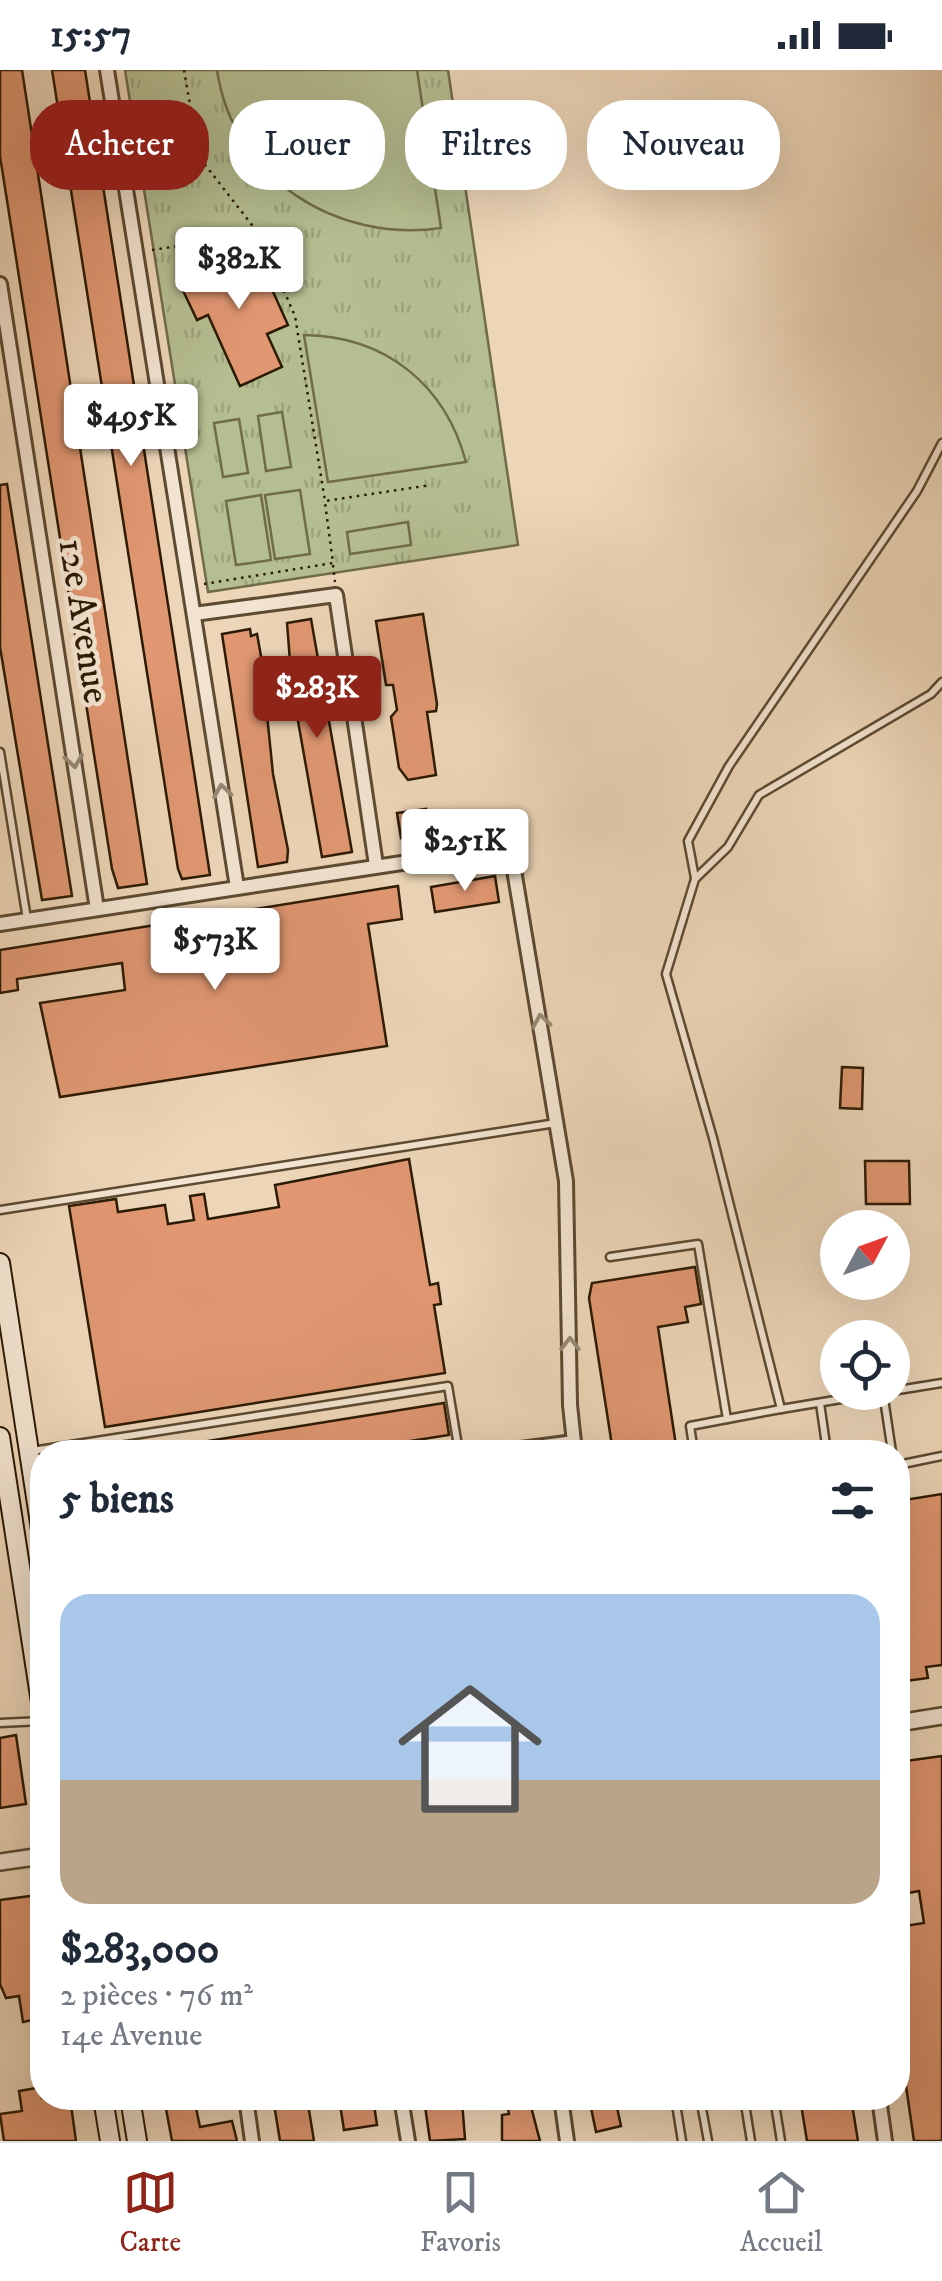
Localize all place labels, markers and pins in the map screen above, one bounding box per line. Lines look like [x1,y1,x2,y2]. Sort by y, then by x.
pin: $382K [169,227,309,312]
pin: $495K [61,384,201,469]
pin: $283K [247,656,387,741]
pin: $251K [395,809,535,894]
pin: $573K [145,908,285,993]

